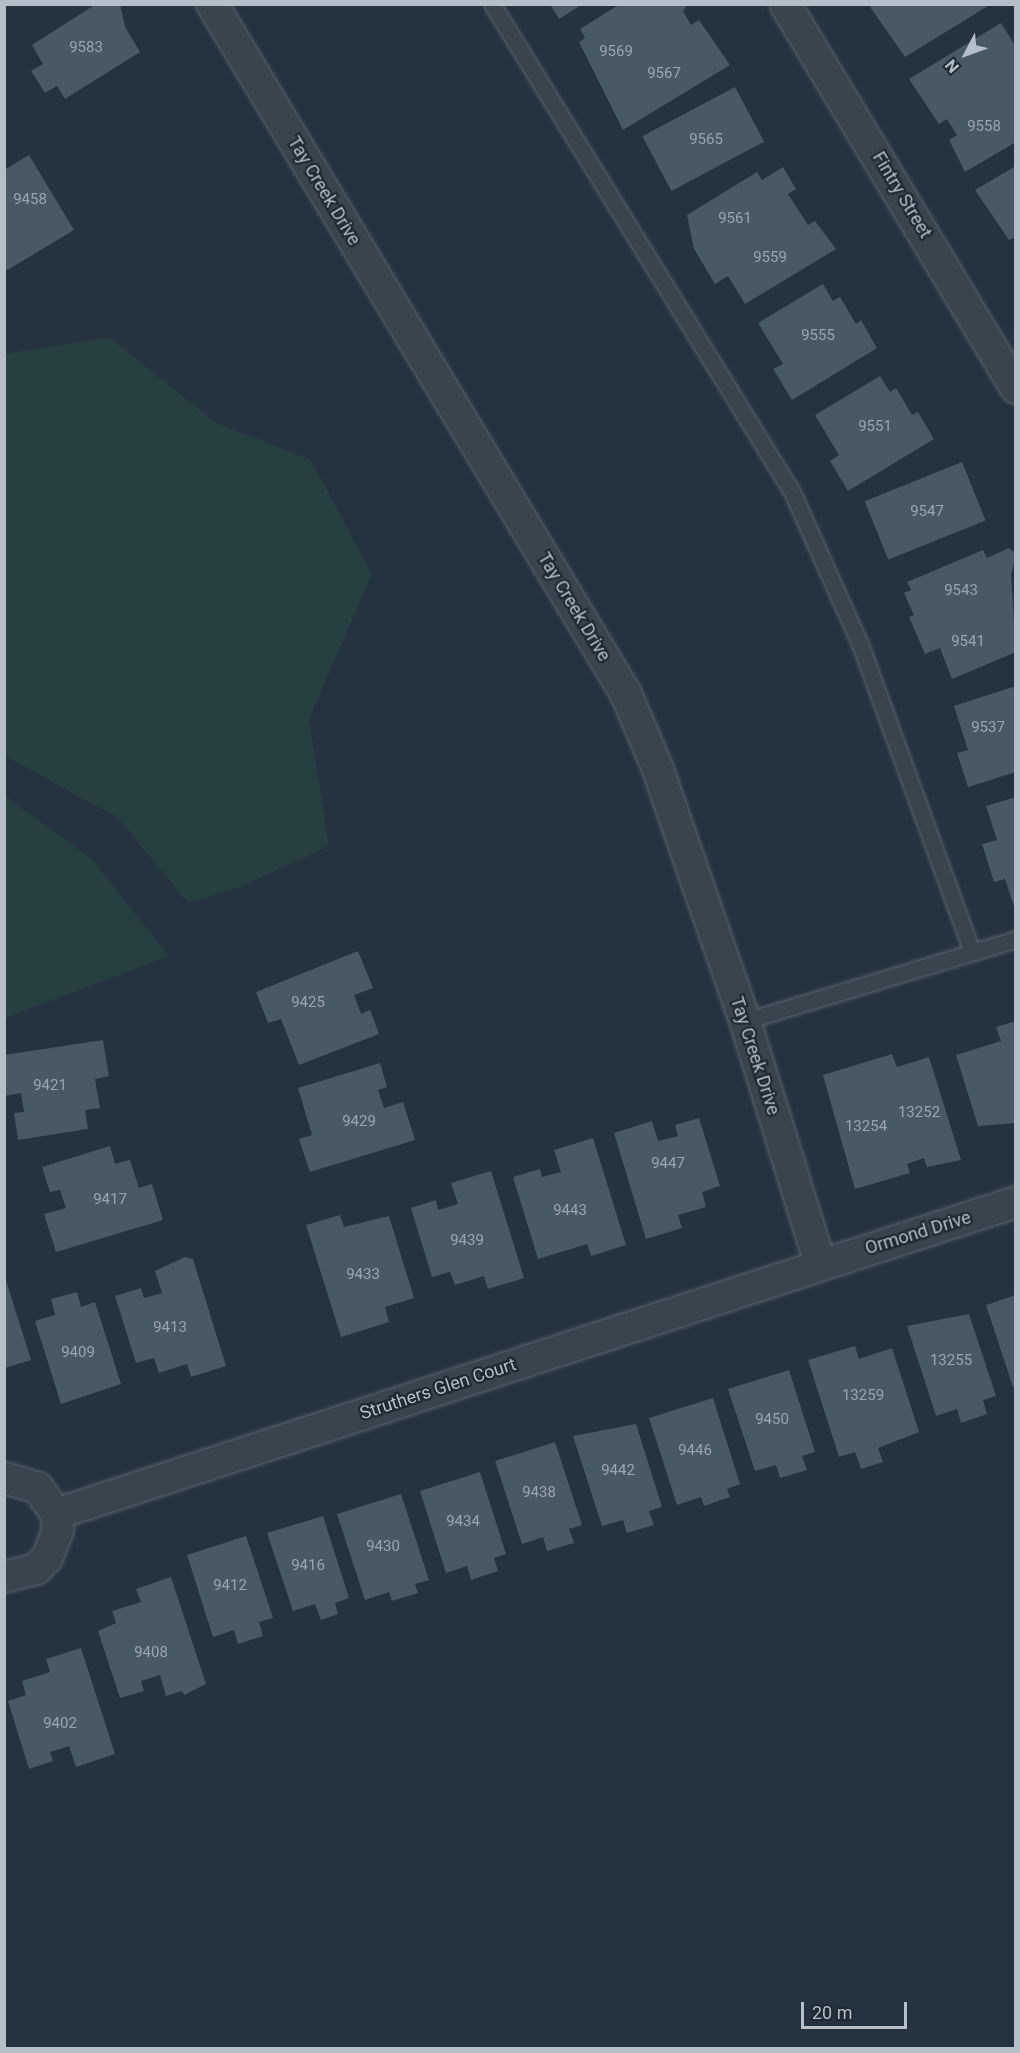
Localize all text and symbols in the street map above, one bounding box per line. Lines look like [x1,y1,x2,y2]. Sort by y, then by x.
north arrow [936,24,996,84]
house number: 9583 [69,39,103,57]
house number: 9569 [599,43,633,61]
text: N [941,56,963,77]
house number: 9567 [647,65,681,83]
house number: 9558 [967,118,1001,136]
house number: 9565 [689,131,723,149]
street label: Tay Creek Drive [283,133,365,249]
street label: Fintry Street [868,148,936,242]
house number: 9458 [13,191,47,209]
house number: 9561 [718,210,752,228]
house number: 9559 [753,249,787,267]
house number: 9555 [801,327,835,345]
house number: 9551 [858,418,892,436]
house number: 9547 [910,503,944,521]
street label: Tay Creek Drive [533,549,615,665]
house number: 9543 [944,582,978,600]
house number: 9541 [951,633,985,651]
house number: 9537 [971,719,1005,737]
house number: 9425 [291,994,325,1012]
street label: Tay Creek Drive [726,994,784,1118]
house number: 9421 [33,1077,67,1095]
house number: 13252 [898,1104,940,1122]
house number: 9429 [342,1113,376,1131]
house number: 13254 [845,1118,887,1136]
house number: 9447 [651,1155,685,1173]
house number: 9417 [93,1191,127,1209]
house number: 9443 [553,1202,587,1220]
street label: Ormond Drive [862,1207,974,1259]
house number: 9439 [450,1232,484,1250]
house number: 9433 [346,1266,380,1284]
house number: 9413 [153,1319,187,1337]
house number: 9409 [61,1344,95,1362]
house number: 13255 [930,1352,972,1370]
street label: Struthers Glen Court [357,1354,519,1424]
house number: 13259 [842,1387,884,1405]
house number: 9450 [755,1411,789,1429]
house number: 9446 [678,1442,712,1460]
house number: 9442 [601,1462,635,1480]
house number: 9438 [522,1484,556,1502]
house number: 9434 [446,1513,480,1531]
house number: 9430 [366,1538,400,1556]
house number: 9416 [291,1557,325,1575]
house number: 9412 [213,1577,247,1595]
house number: 9408 [134,1644,168,1662]
house number: 9402 [43,1715,77,1733]
scale bar [804,1990,910,2028]
text: 20 m [812,2002,852,2023]

